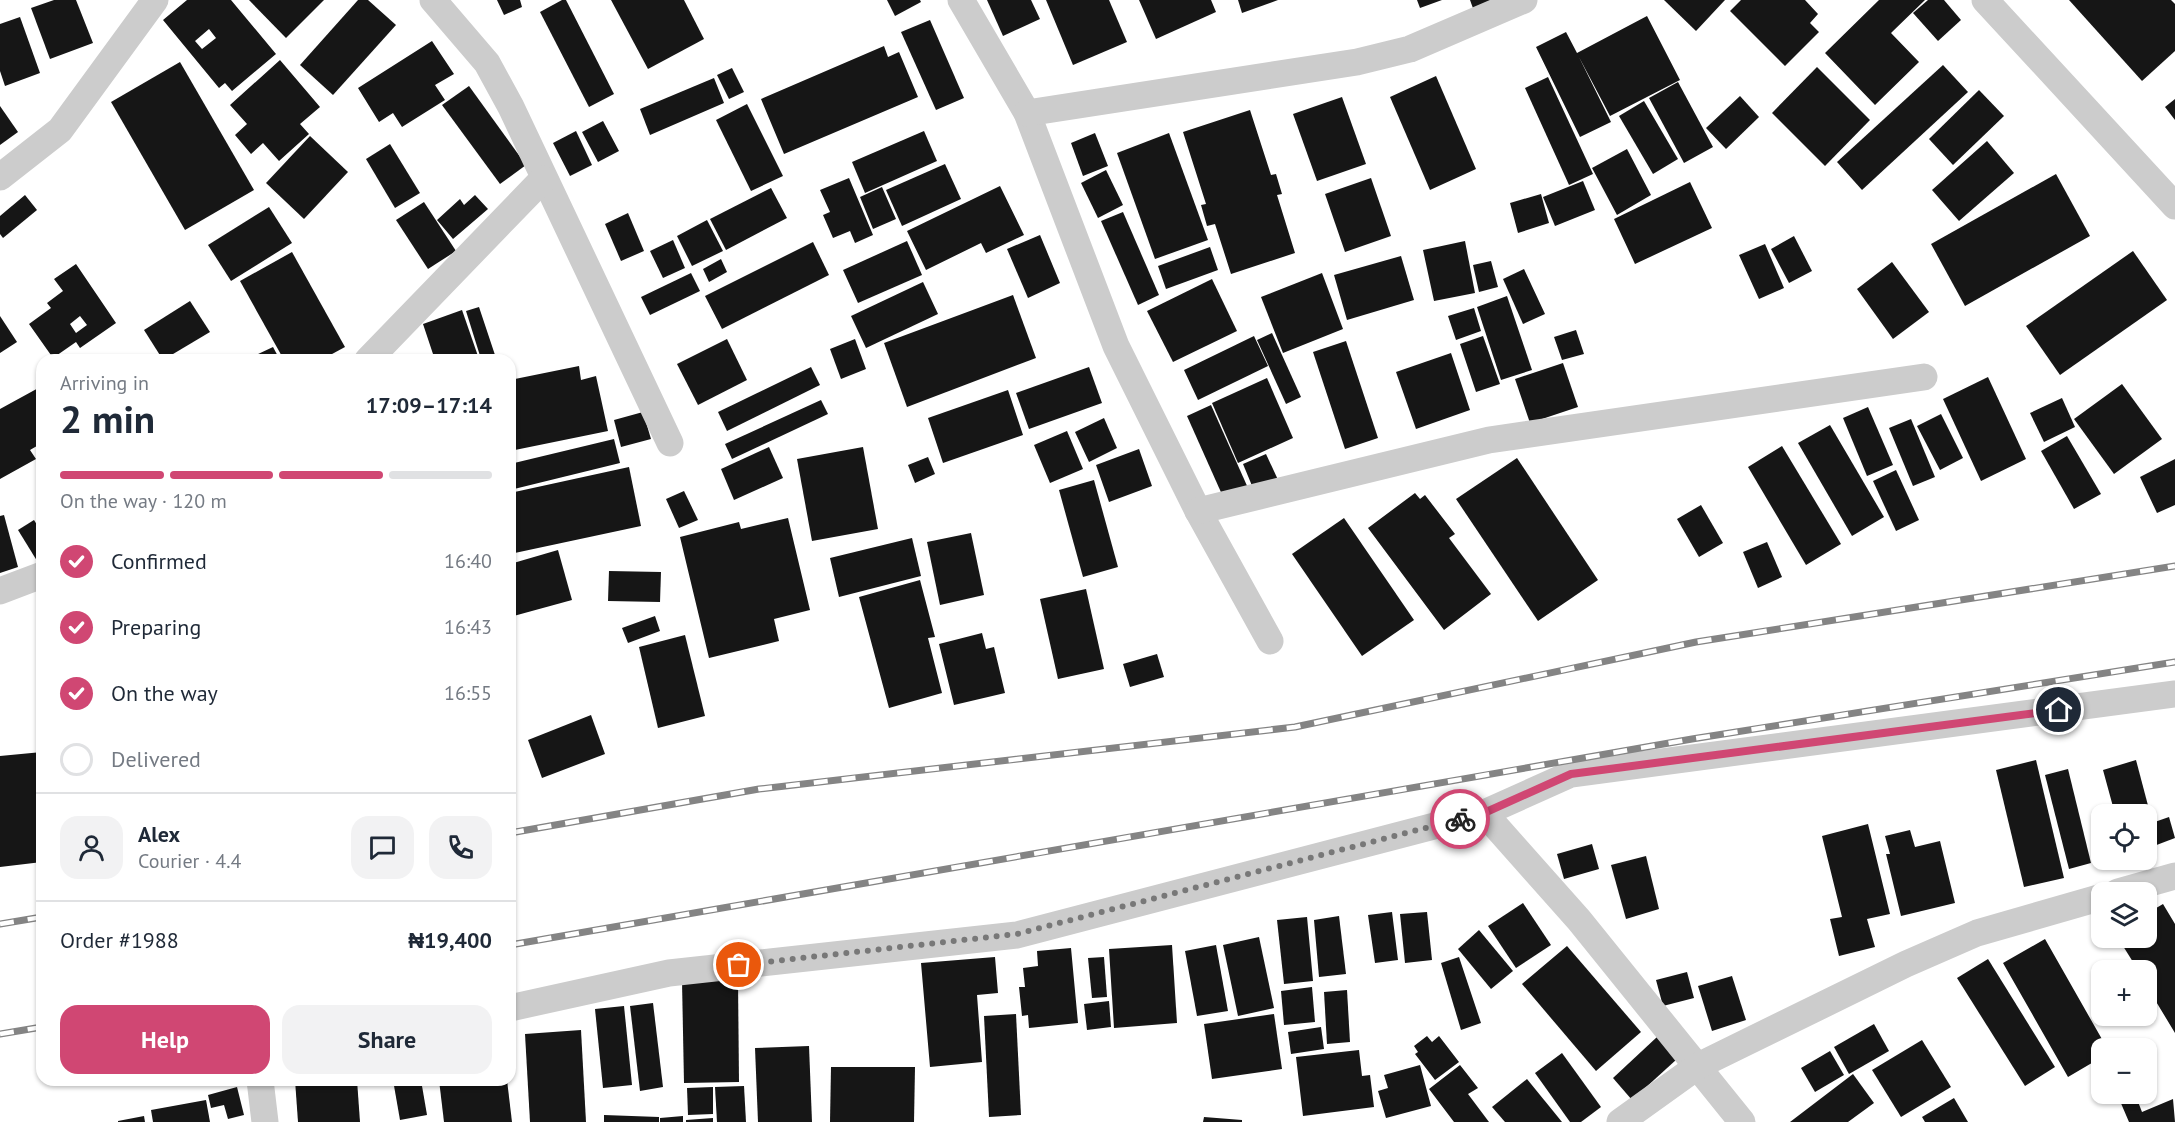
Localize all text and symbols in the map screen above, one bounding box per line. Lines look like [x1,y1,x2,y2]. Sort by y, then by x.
text: Arriving in [60,370,149,396]
text: 17:09–17:14 [366,391,492,419]
text: 2 min [60,393,155,444]
text: On the way · 120 m [60,488,227,514]
icon: check [60,545,93,578]
text: Confirmed [111,547,207,575]
text: 16:40 [444,548,492,574]
icon: check [60,611,93,644]
text: Preparing [111,613,201,641]
text: 16:43 [444,614,492,640]
icon: check [60,677,93,710]
text: On the way [111,679,218,707]
text: 16:55 [444,680,492,706]
pin [2033,684,2084,735]
icon: home [2042,693,2075,726]
text: Delivered [111,745,201,773]
courier [1430,789,1490,849]
icon: bike [1444,803,1477,836]
map controls [2091,804,2157,1104]
button: locate [2091,804,2157,870]
button: person [60,816,123,879]
button: chat [351,816,414,879]
button: phone [429,816,492,879]
text: Alex [138,820,180,848]
text: Courier · 4.4 [138,848,241,874]
button: layers [2091,882,2157,948]
text: Order #1988 [60,926,179,954]
text: ₦19,400 [408,926,492,954]
pin [713,939,764,990]
icon: bag [722,948,755,981]
button: + [2091,960,2157,1026]
button: Help [60,1005,270,1074]
button: Share [282,1005,492,1074]
button: − [2091,1038,2157,1104]

